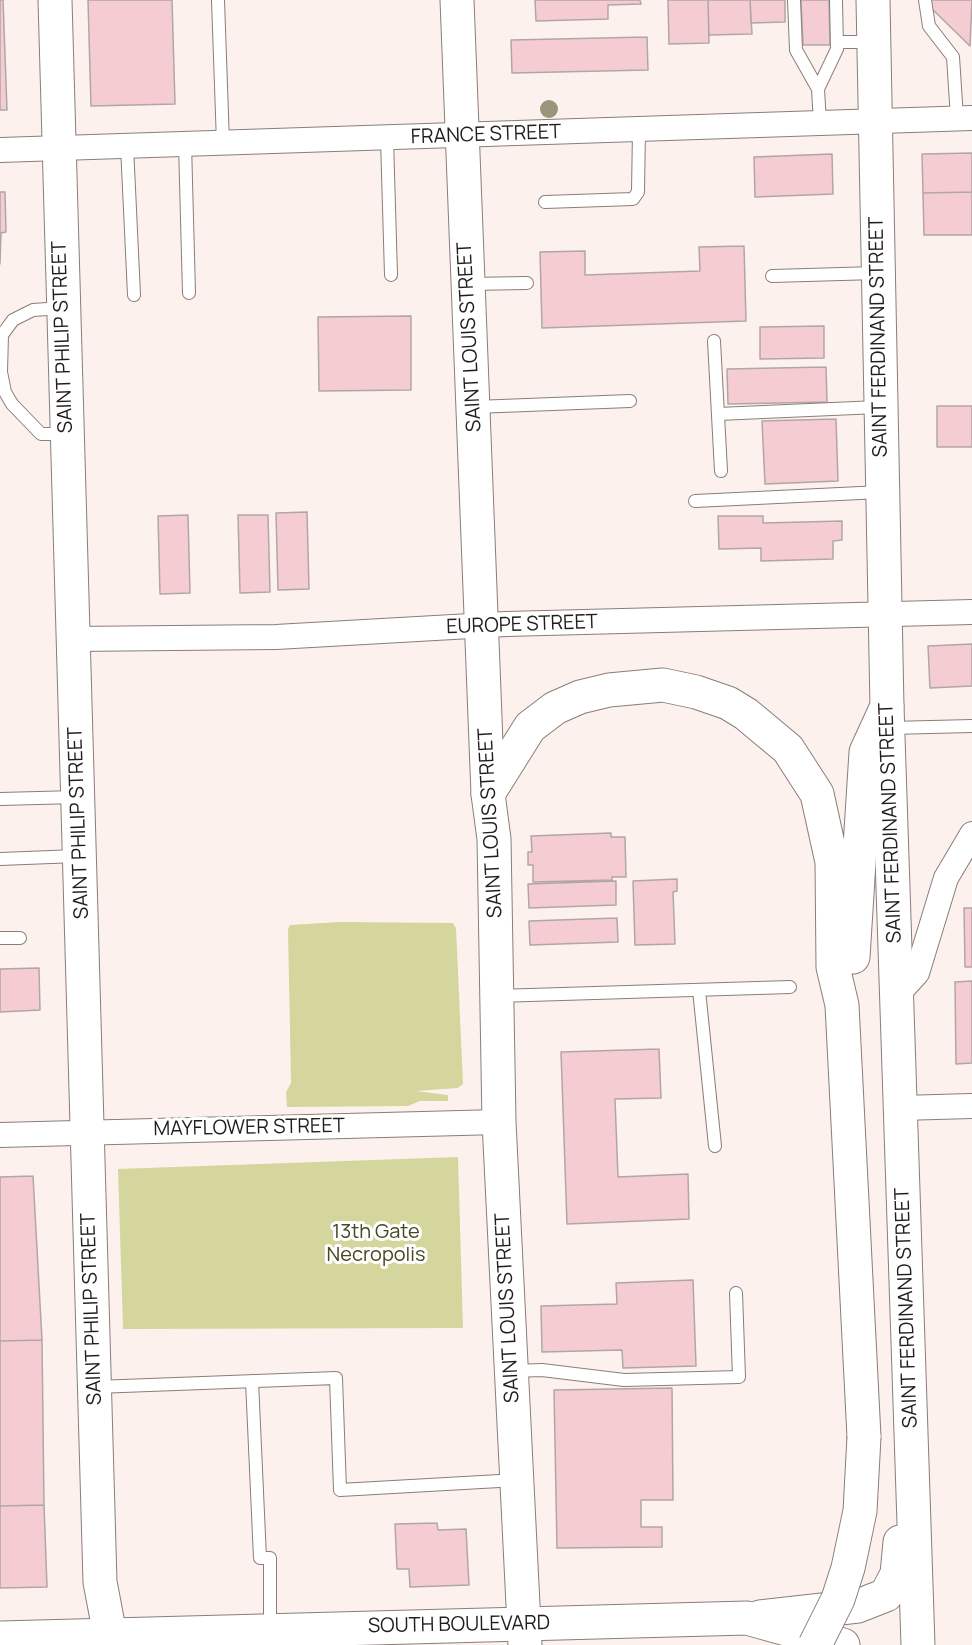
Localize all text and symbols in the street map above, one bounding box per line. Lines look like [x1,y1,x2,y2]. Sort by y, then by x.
street label: FRANCE STREET [410,120,562,150]
street label: SAINT FERDINAND STREET [865,217,893,457]
street label: SAINT PHILIP STREET [48,240,78,434]
street label: SAINT LOUIS STREET [453,241,487,433]
street label: EUROPE STREET [446,610,598,640]
street label: SAINT FERDINAND STREET [875,702,907,944]
street label: SAINT PHILIP STREET [64,726,94,920]
street label: SAINT LOUIS STREET [474,727,508,919]
street label: MAYFLOWER STREET [153,1114,345,1142]
street label: SAINT FERDINAND STREET [891,1187,923,1429]
street label: SAINT PHILIP STREET [77,1212,107,1406]
street label: SAINT LOUIS STREET [491,1212,525,1404]
park label: 13th Gate Necropolis [327,1220,425,1267]
street label: SOUTH BOULEVARD [368,1611,550,1639]

